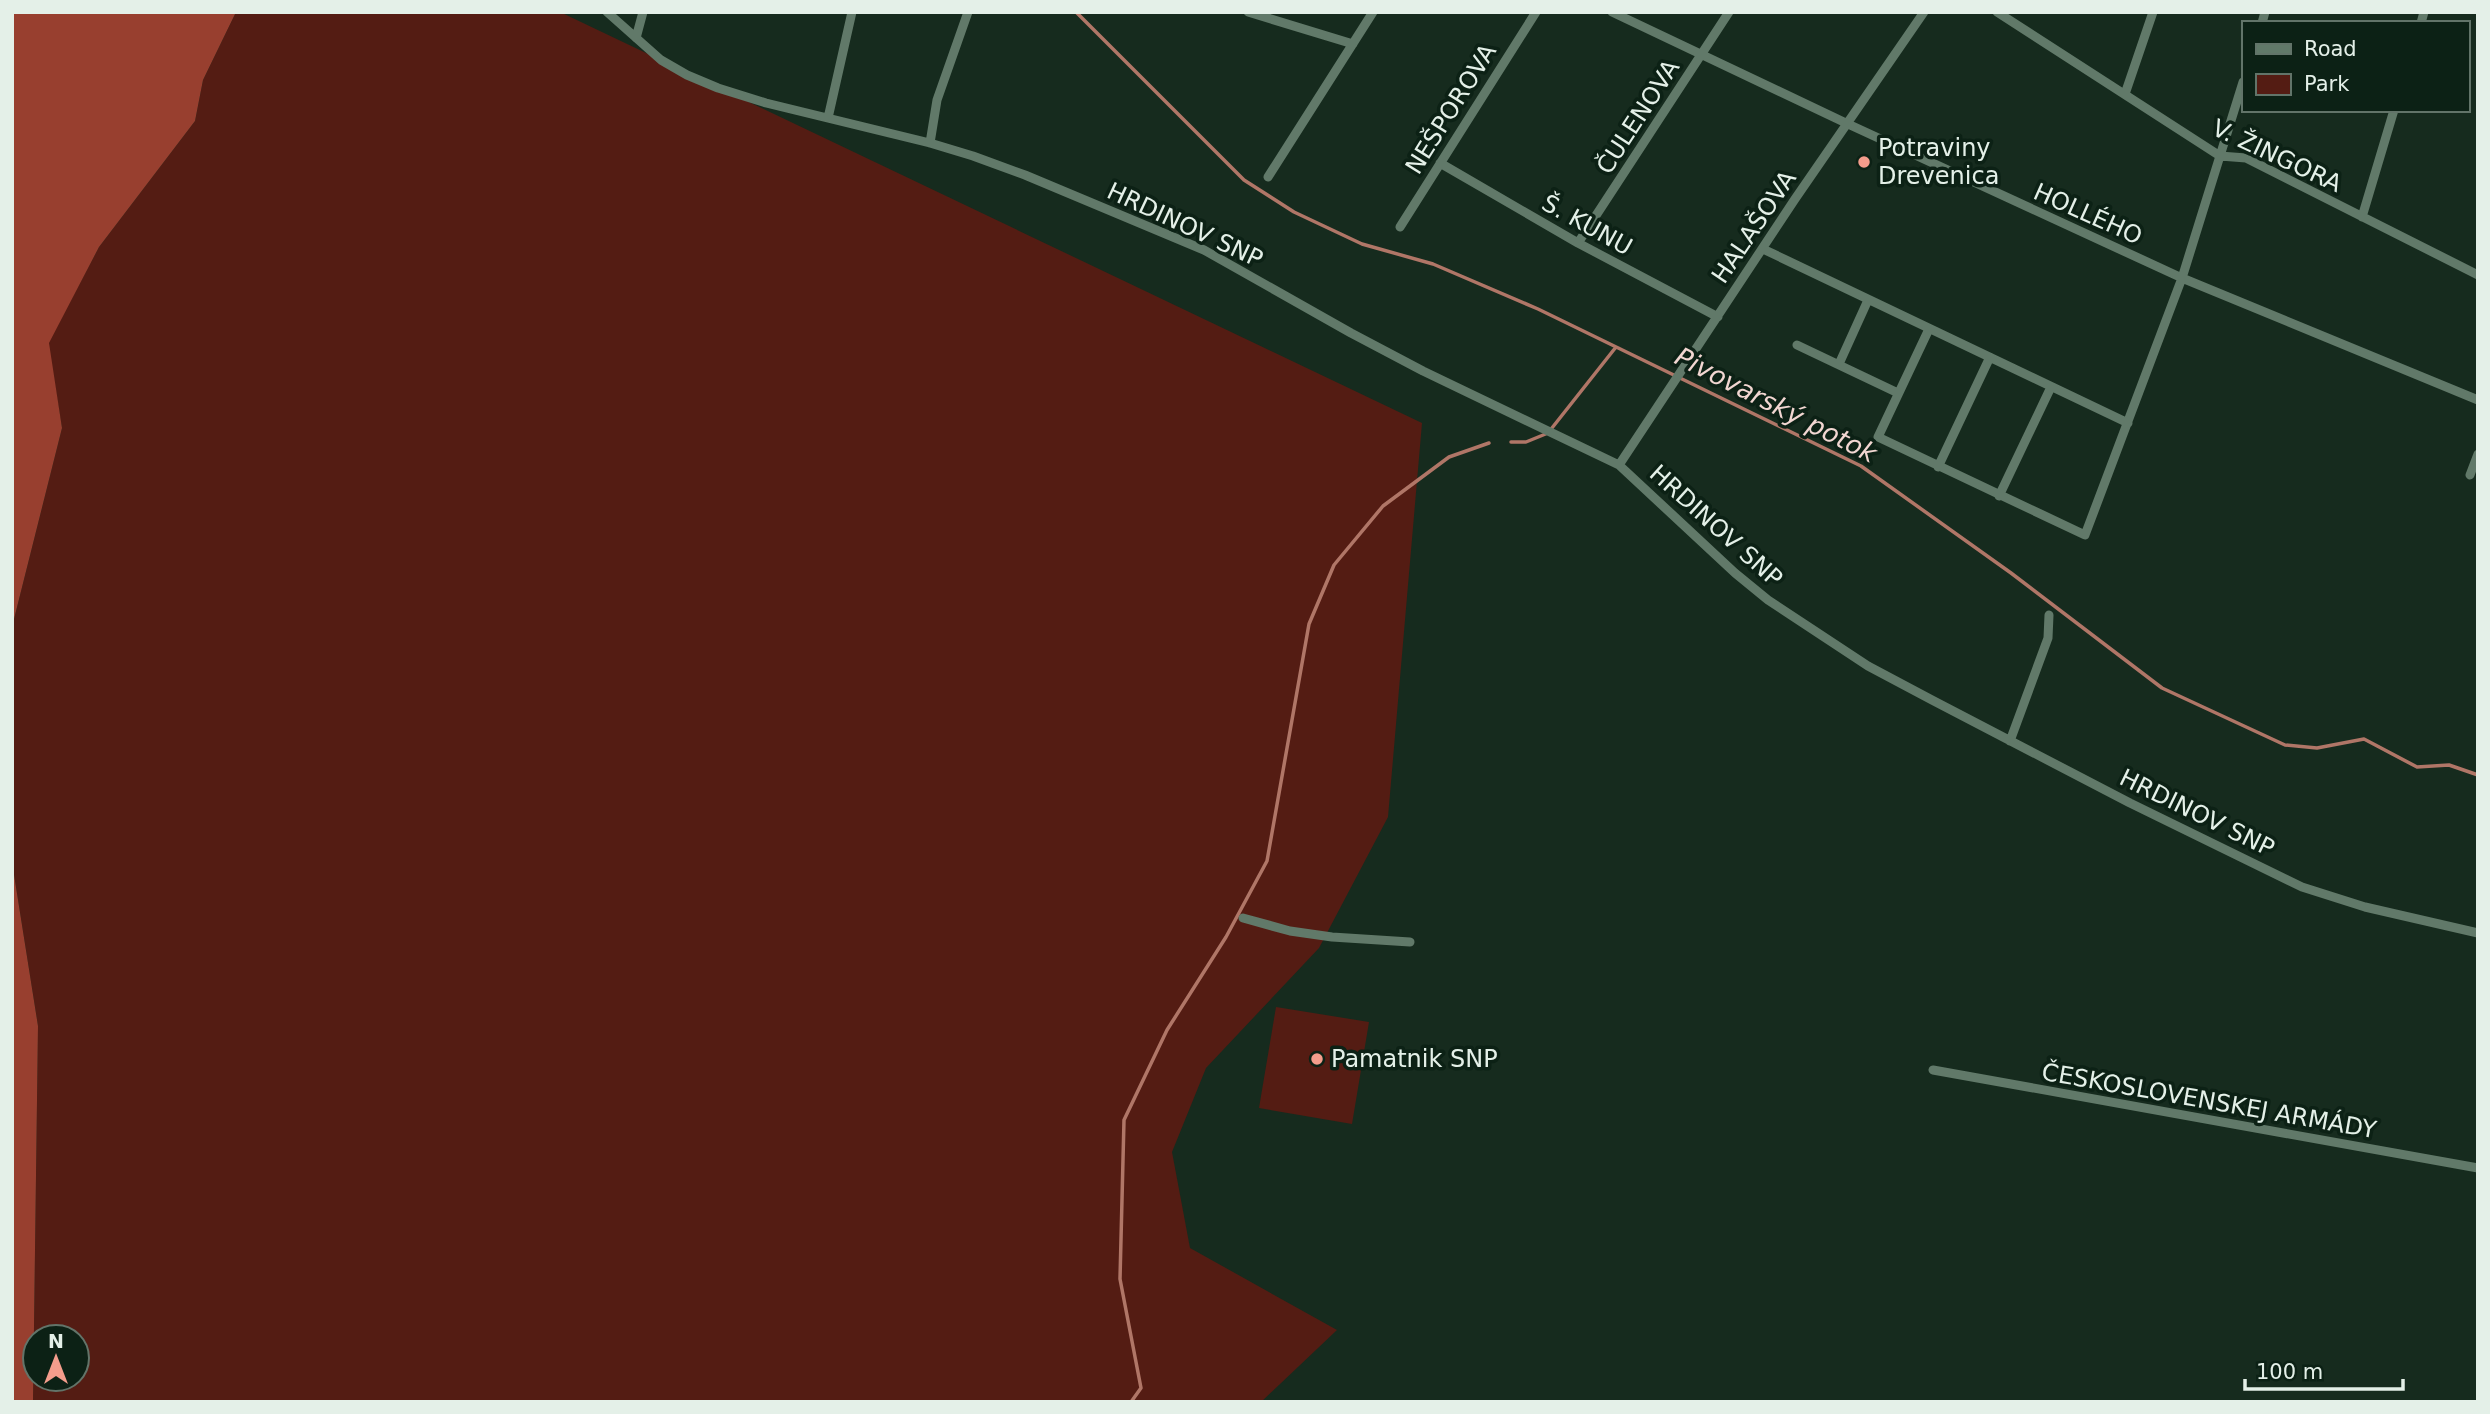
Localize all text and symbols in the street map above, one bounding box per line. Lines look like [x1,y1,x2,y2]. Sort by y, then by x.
legend [2242,21,2469,112]
street label: NEŠPOROVA [1398,37,1502,179]
text: Road [2304,37,2357,61]
street label: ČULENOVA [1589,53,1686,179]
text: Park [2304,72,2350,96]
street label: V. ŽINGORA [2208,113,2347,198]
place label: Potraviny Drevenica [1878,134,1999,190]
marker: Potraviny Drevenica [1856,154,1872,170]
street label: HALAŠOVA [1704,164,1802,289]
street label: HRDINOV SNP [1103,177,1267,273]
street label: HOLLÉHO [2029,177,2147,250]
street label: Š. KUNU [1537,187,1638,261]
water label: Pivovarský potok [1670,341,1883,469]
street label: HRDINOV SNP [1644,459,1788,593]
street label: HRDINOV SNP [2115,764,2279,862]
place label: Pamatnik SNP [1331,1045,1498,1073]
marker: Pamatnik SNP [1309,1051,1325,1067]
street label: ČESKOSLOVENSKEJ ARMÁDY [2040,1056,2379,1144]
north arrow [21,1323,91,1393]
text: N [48,1330,64,1352]
scale bar [2245,1348,2402,1392]
text: 100 m [2256,1360,2323,1384]

